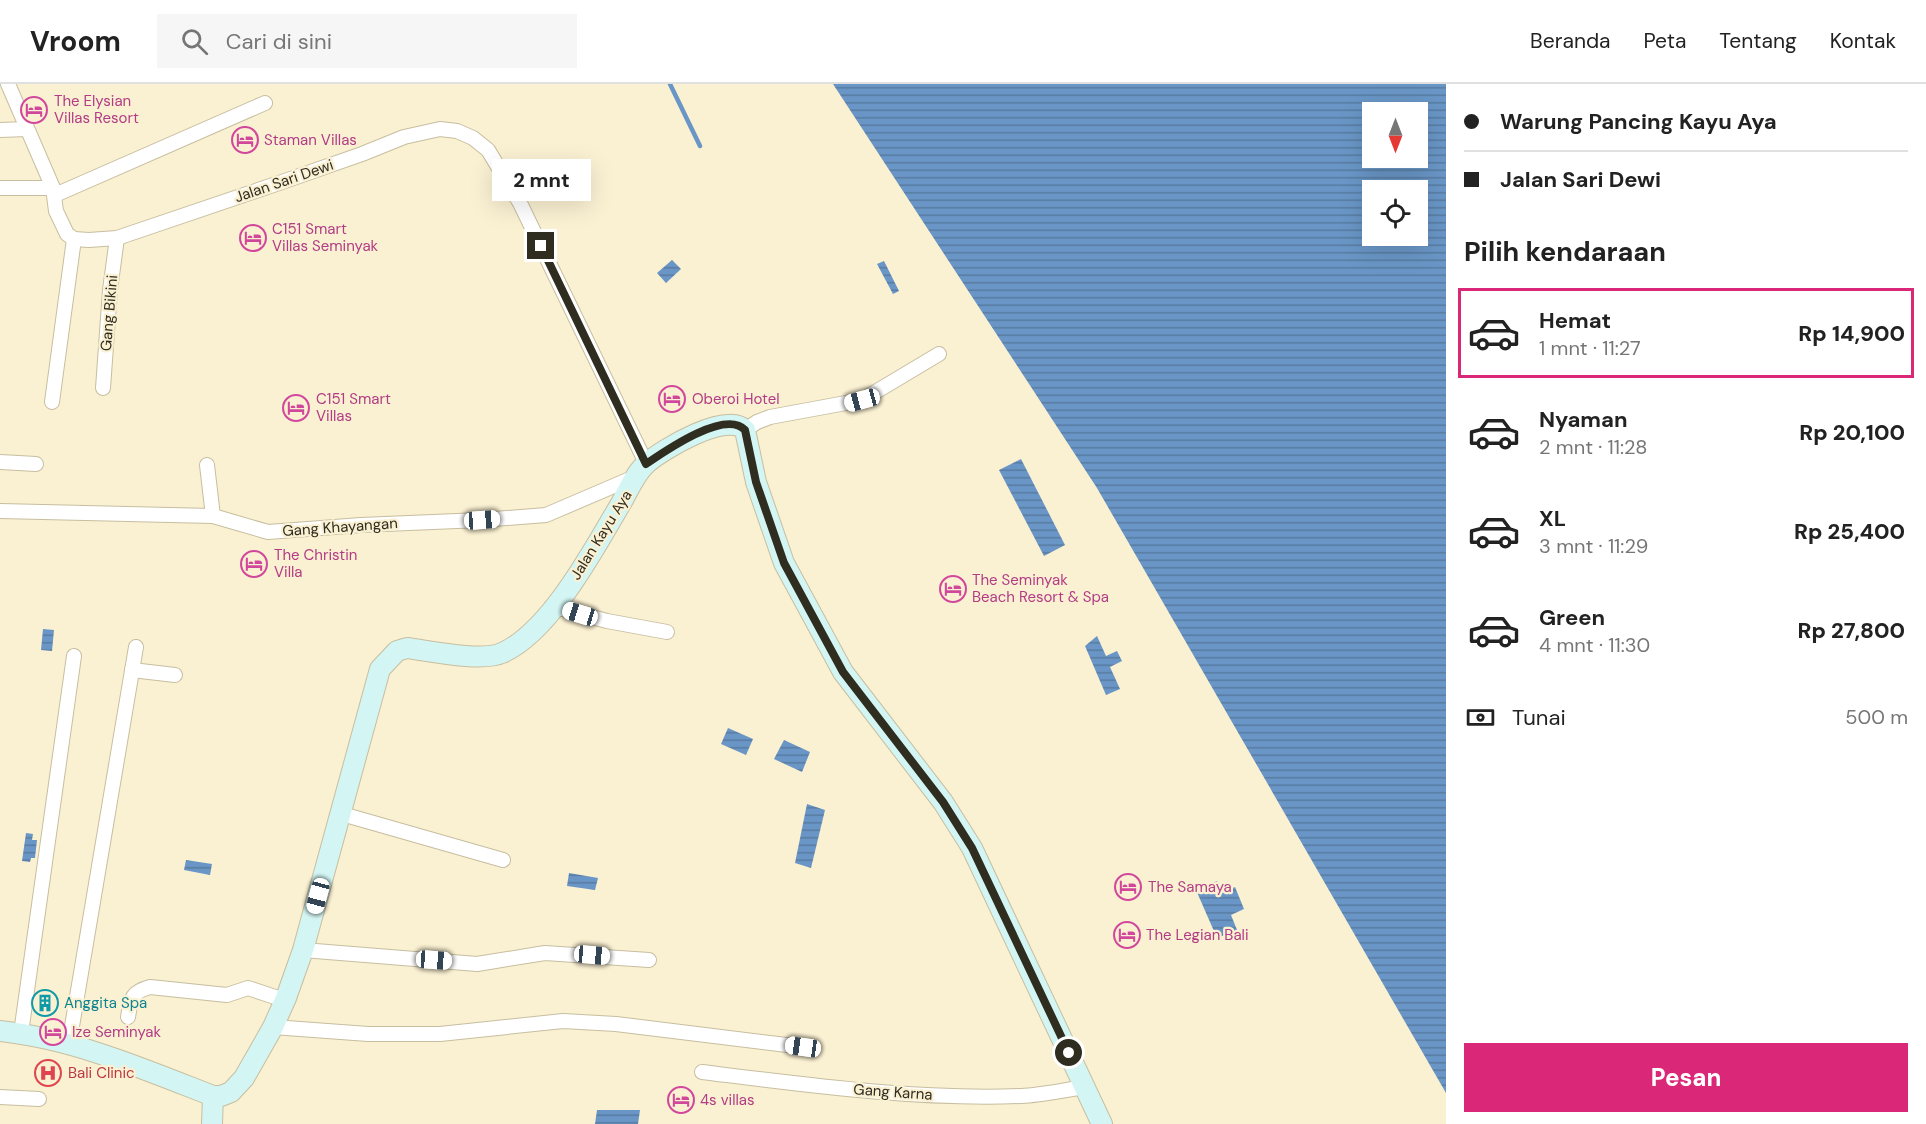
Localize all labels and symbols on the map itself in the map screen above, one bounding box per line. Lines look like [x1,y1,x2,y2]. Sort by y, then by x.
place label: The Elysian Villas Resort [54,91,139,128]
hotel icon: The Elysian Villas Resort [19,95,49,125]
north arrow [1362,102,1428,168]
hotel icon: Staman Villas [230,125,260,155]
place label: Staman Villas [264,130,357,150]
street label: Jalan Sari Dewi [232,155,336,207]
callout: 2 mnt [492,159,590,201]
place label: C151 Smart Villas Seminyak [272,219,379,256]
hotel icon: C151 Smart Villas Seminyak [238,223,268,253]
route end [527,232,554,259]
street label: Gang Bikini [96,274,122,352]
hotel icon: Oberoi Hotel [657,384,687,414]
car [842,387,882,413]
place label: C151 Smart Villas [316,389,391,426]
place label: Oberoi Hotel [692,389,780,409]
hotel icon: C151 Smart Villas [281,393,311,423]
street label: Jalan Kayu Aya [565,486,637,584]
car [463,510,501,530]
street label: Gang Khayangan [282,513,398,541]
place label: The Christin Villa [274,545,357,582]
hotel icon: The Christin Villa [239,549,269,579]
place label: The Seminyak Beach Resort & Spa [972,570,1109,607]
hotel icon: The Seminyak Beach Resort & Spa [938,574,968,604]
car [560,600,600,628]
hotel icon: The Samaya [1113,872,1143,902]
car [305,876,331,916]
place label: The Samaya [1148,877,1232,897]
hotel icon: The Legian Bali [1112,920,1142,950]
place label: The Legian Bali [1146,925,1249,945]
car [573,944,611,966]
car [415,950,453,970]
building icon: Anggita Spa [30,988,60,1018]
place label: Anggita Spa [64,993,147,1013]
hotel icon: Ize Seminyak [38,1017,68,1047]
place label: Ize Seminyak [72,1022,161,1042]
car [784,1036,822,1058]
route start [1055,1039,1082,1066]
hospital icon: Bali Clinic [33,1058,63,1088]
place label: Bali Clinic [68,1063,135,1083]
street label: Gang Karna [853,1079,933,1105]
hotel icon: 4s villas [666,1085,696,1115]
place label: 4s villas [700,1090,755,1110]

